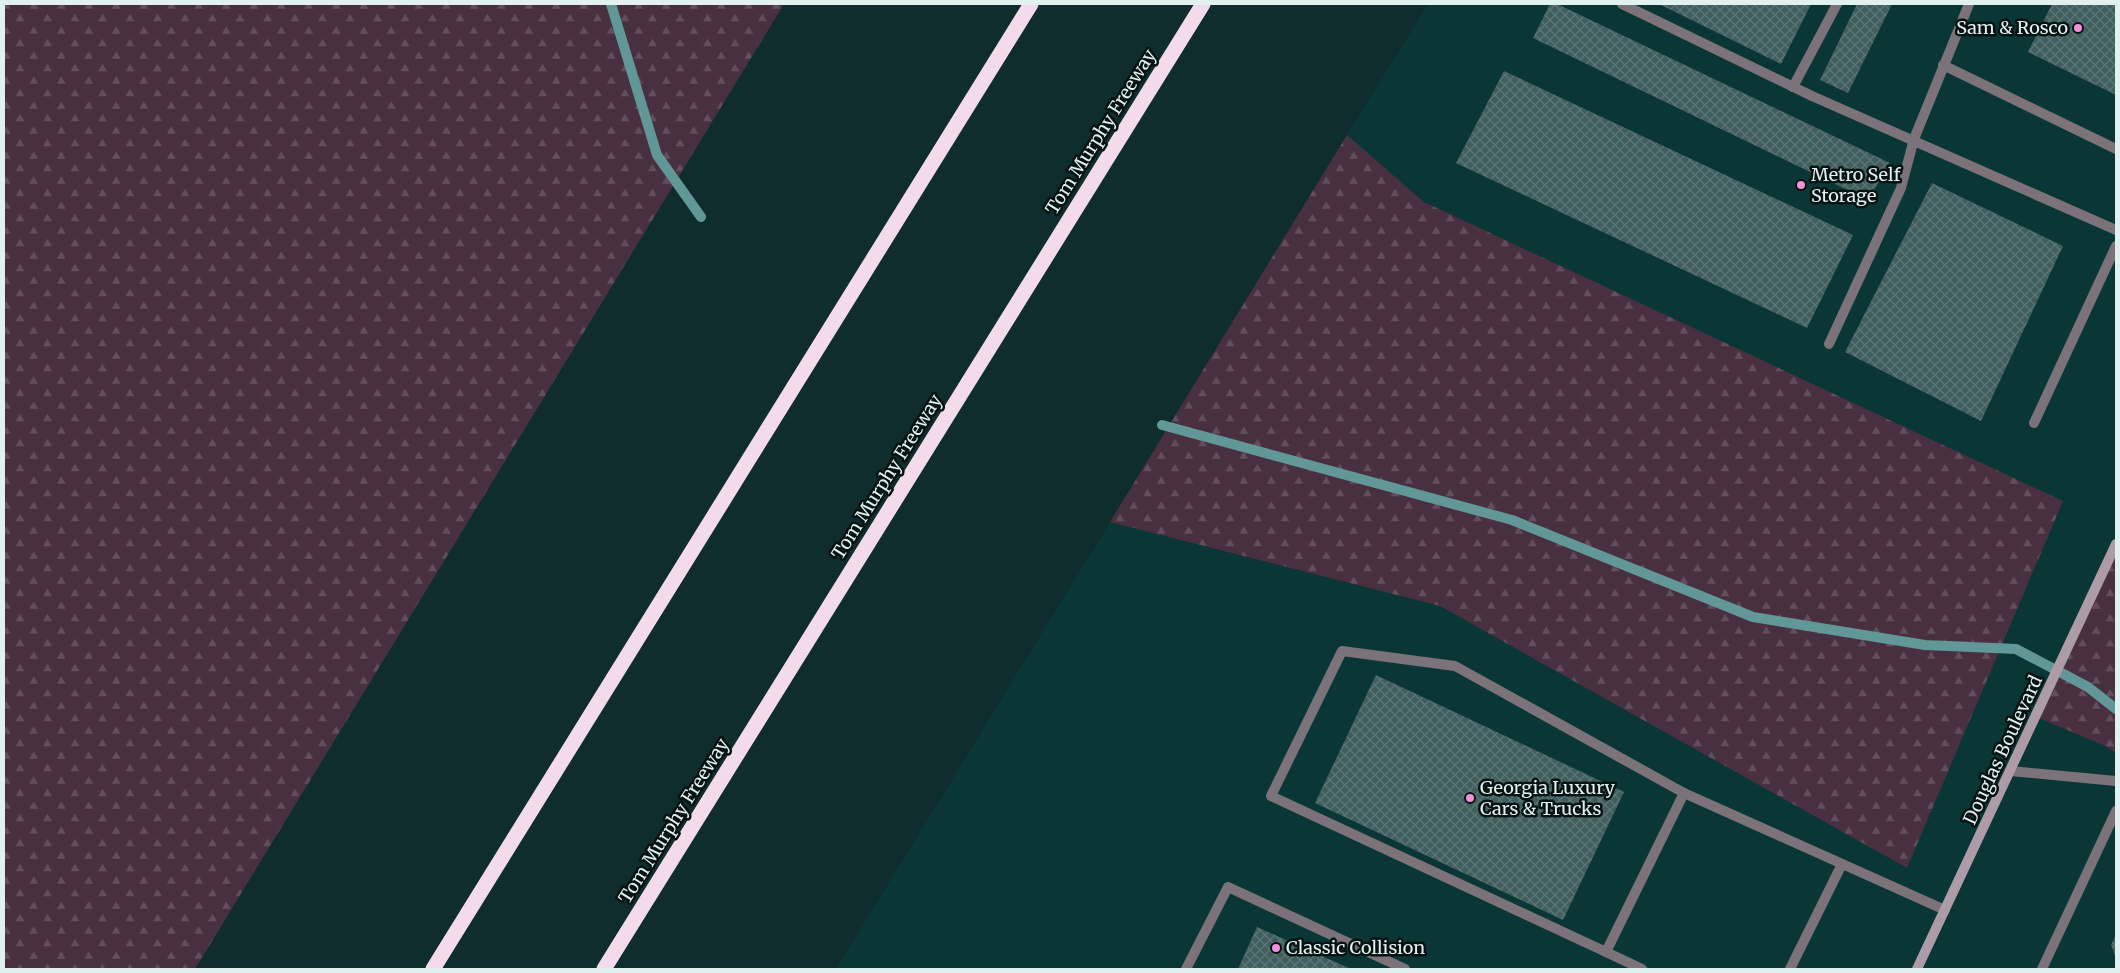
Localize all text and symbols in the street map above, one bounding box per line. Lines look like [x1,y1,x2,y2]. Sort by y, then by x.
place label: Sam & Rosco [1956,16,2068,39]
marker: Sam & Rosco [2072,22,2084,34]
street label: Tom Murphy Freeway [1040,44,1161,219]
place label: Metro Self Storage [1811,163,1901,207]
marker: Metro Self Storage [1795,179,1807,191]
street label: Tom Murphy Freeway [826,389,947,564]
street label: Douglas Boulevard [1958,671,2047,828]
street label: Tom Murphy Freeway [613,733,734,908]
place label: Georgia Luxury Cars & Trucks [1480,776,1616,820]
marker: Georgia Luxury Cars & Trucks [1464,792,1476,804]
place label: Classic Collision [1286,936,1425,959]
marker: Classic Collision [1270,942,1282,954]

